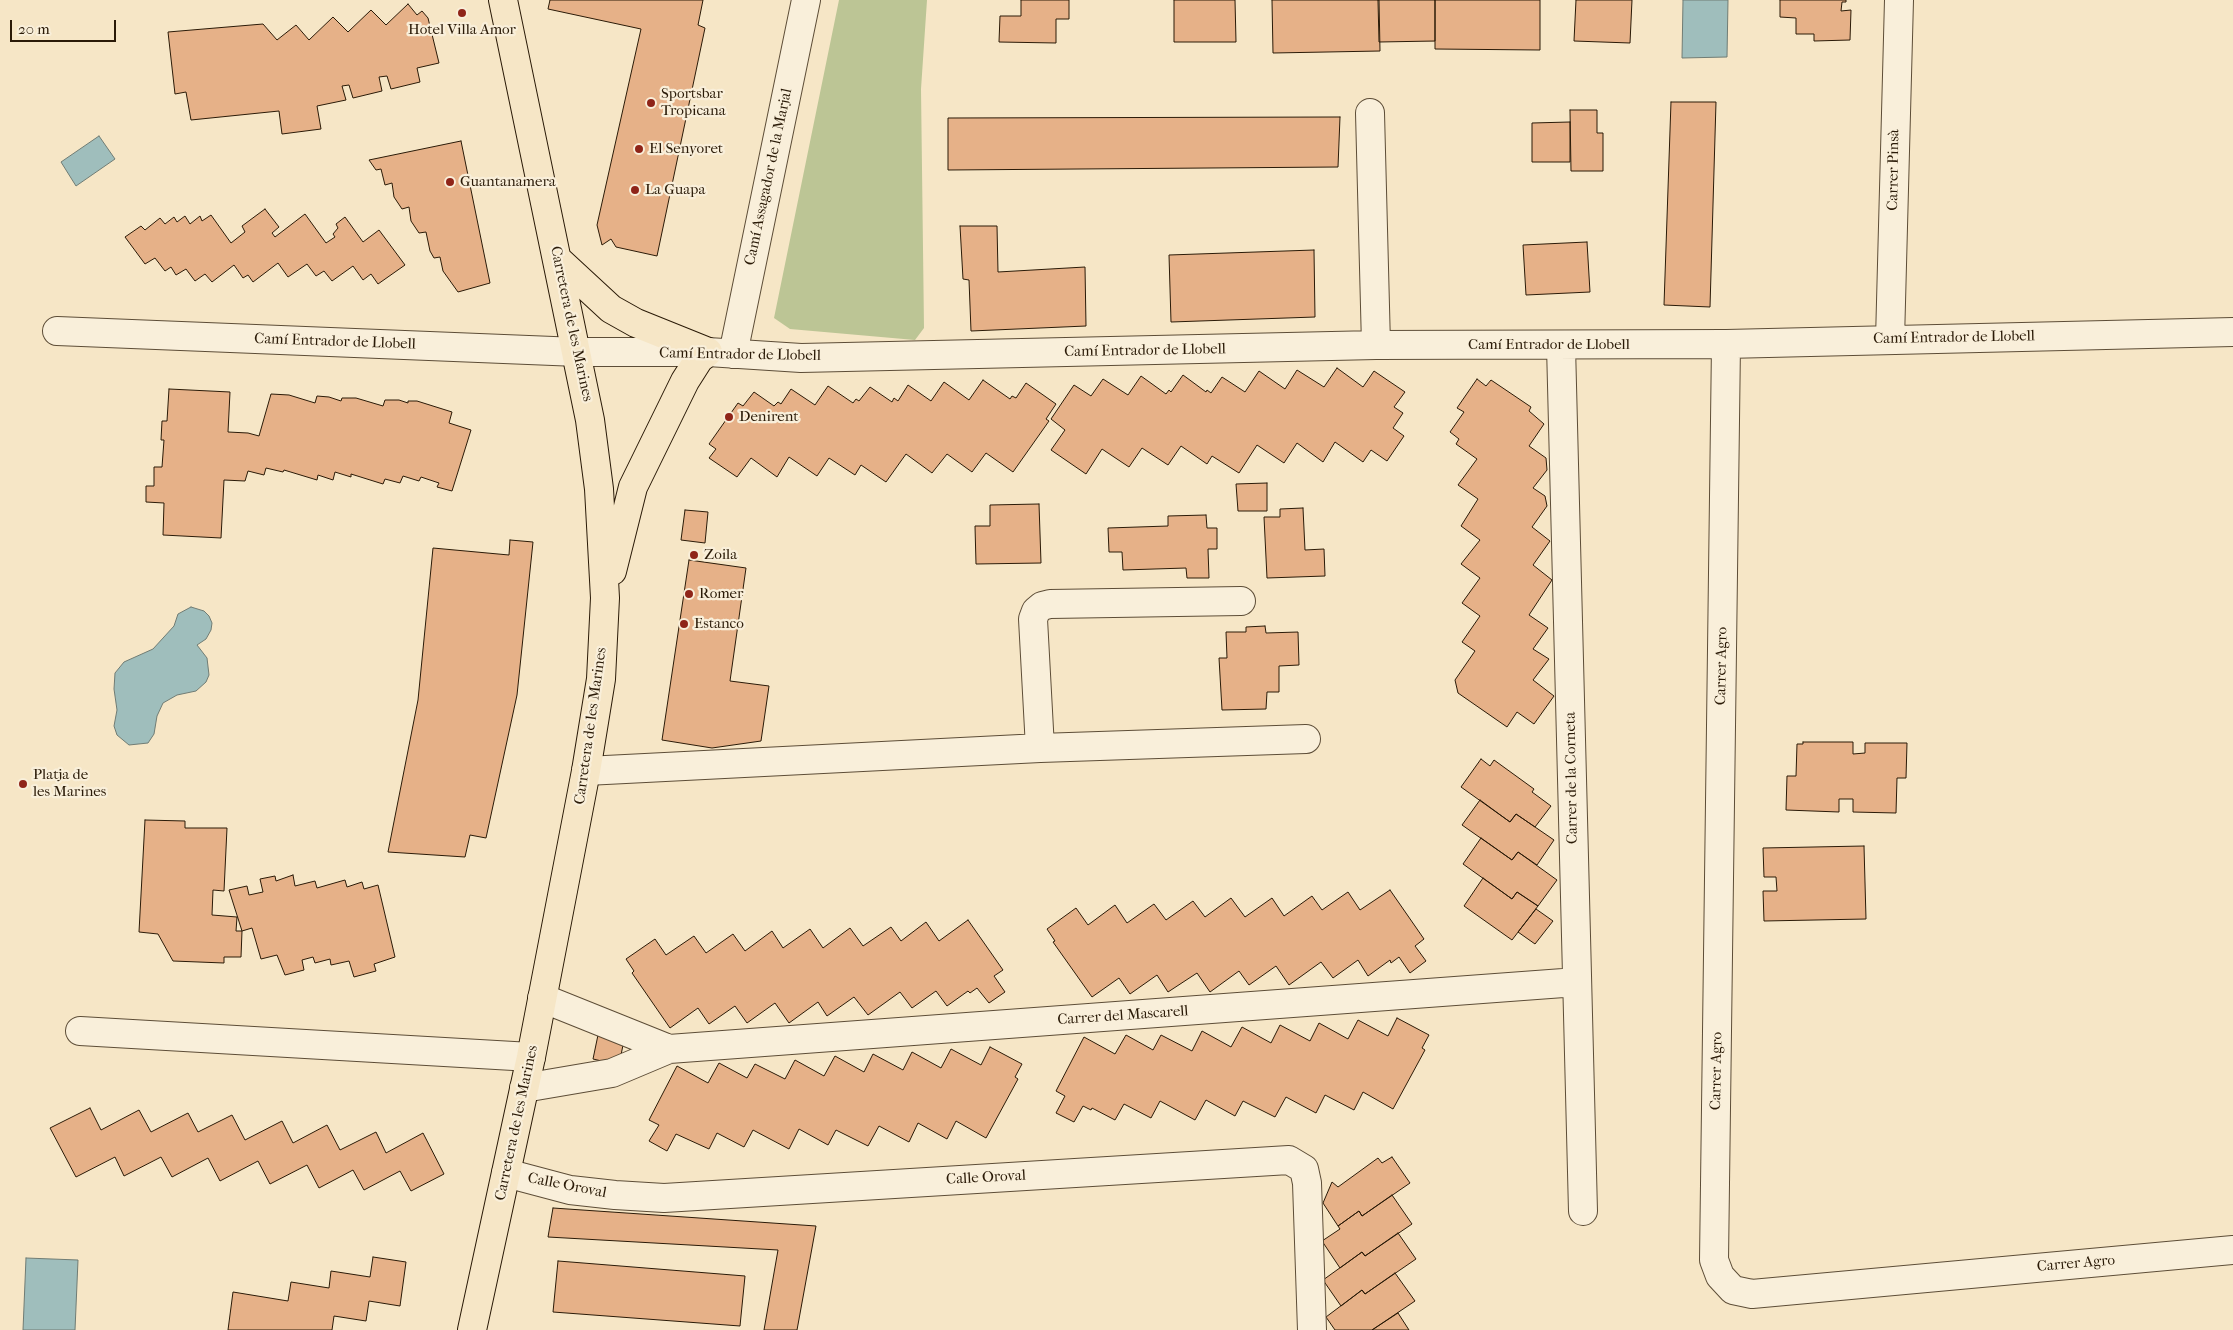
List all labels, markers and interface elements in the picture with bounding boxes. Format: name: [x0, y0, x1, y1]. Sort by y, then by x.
marker: Hotel Villa Amor: [456, 7, 468, 19]
scale bar: [12, 10, 119, 42]
text: 20 m: [18, 20, 50, 38]
place label: Hotel Villa Amor: [408, 21, 516, 39]
place label: Sportsbar Tropicana: [661, 85, 726, 120]
street label: Camí Assagador de la Marjal: [741, 87, 797, 267]
marker: Sportsbar Tropicana: [645, 97, 657, 109]
street label: Carrer Pinsà: [1884, 129, 1904, 211]
place label: El Senyoret: [649, 140, 723, 158]
marker: El Senyoret: [633, 143, 645, 155]
place label: Guantanamera: [460, 173, 556, 191]
marker: Guantanamera: [444, 176, 456, 188]
place label: La Guapa: [645, 181, 705, 199]
marker: La Guapa: [629, 184, 641, 196]
street label: Carretera de les Marines: [546, 245, 596, 403]
street label: Camí Entrador de Llobell: [1873, 328, 2035, 348]
street label: Camí Entrador de Llobell: [254, 330, 416, 354]
street label: Camí Entrador de Llobell: [1468, 336, 1630, 354]
street label: Camí Entrador de Llobell: [1064, 341, 1226, 361]
street label: Camí Entrador de Llobell: [659, 345, 821, 365]
place label: Denirent: [739, 408, 799, 426]
marker: Denirent: [723, 411, 735, 423]
place label: Zoila: [704, 546, 737, 564]
marker: Zoila: [688, 549, 700, 561]
place label: Romer: [699, 585, 743, 603]
marker: Romer: [683, 588, 695, 600]
place label: Estanco: [694, 615, 744, 633]
marker: Estanco: [678, 618, 690, 630]
street label: Carrer Agro: [1712, 627, 1732, 705]
street label: Carretera de les Marines: [571, 646, 611, 806]
street label: Carrer de la Corneta: [1562, 712, 1582, 844]
place label: Platja de les Marines: [33, 766, 106, 801]
marker: Platja de les Marines: [17, 778, 29, 790]
street label: Carrer del Mascarell: [1057, 1002, 1189, 1030]
street label: Carrer Agro: [1707, 1032, 1727, 1110]
street label: Carretera de les Marines: [492, 1044, 542, 1202]
street label: Calle Oroval: [946, 1167, 1026, 1189]
street label: Calle Oroval: [526, 1170, 608, 1202]
street label: Carrer Agro: [2036, 1252, 2116, 1276]

